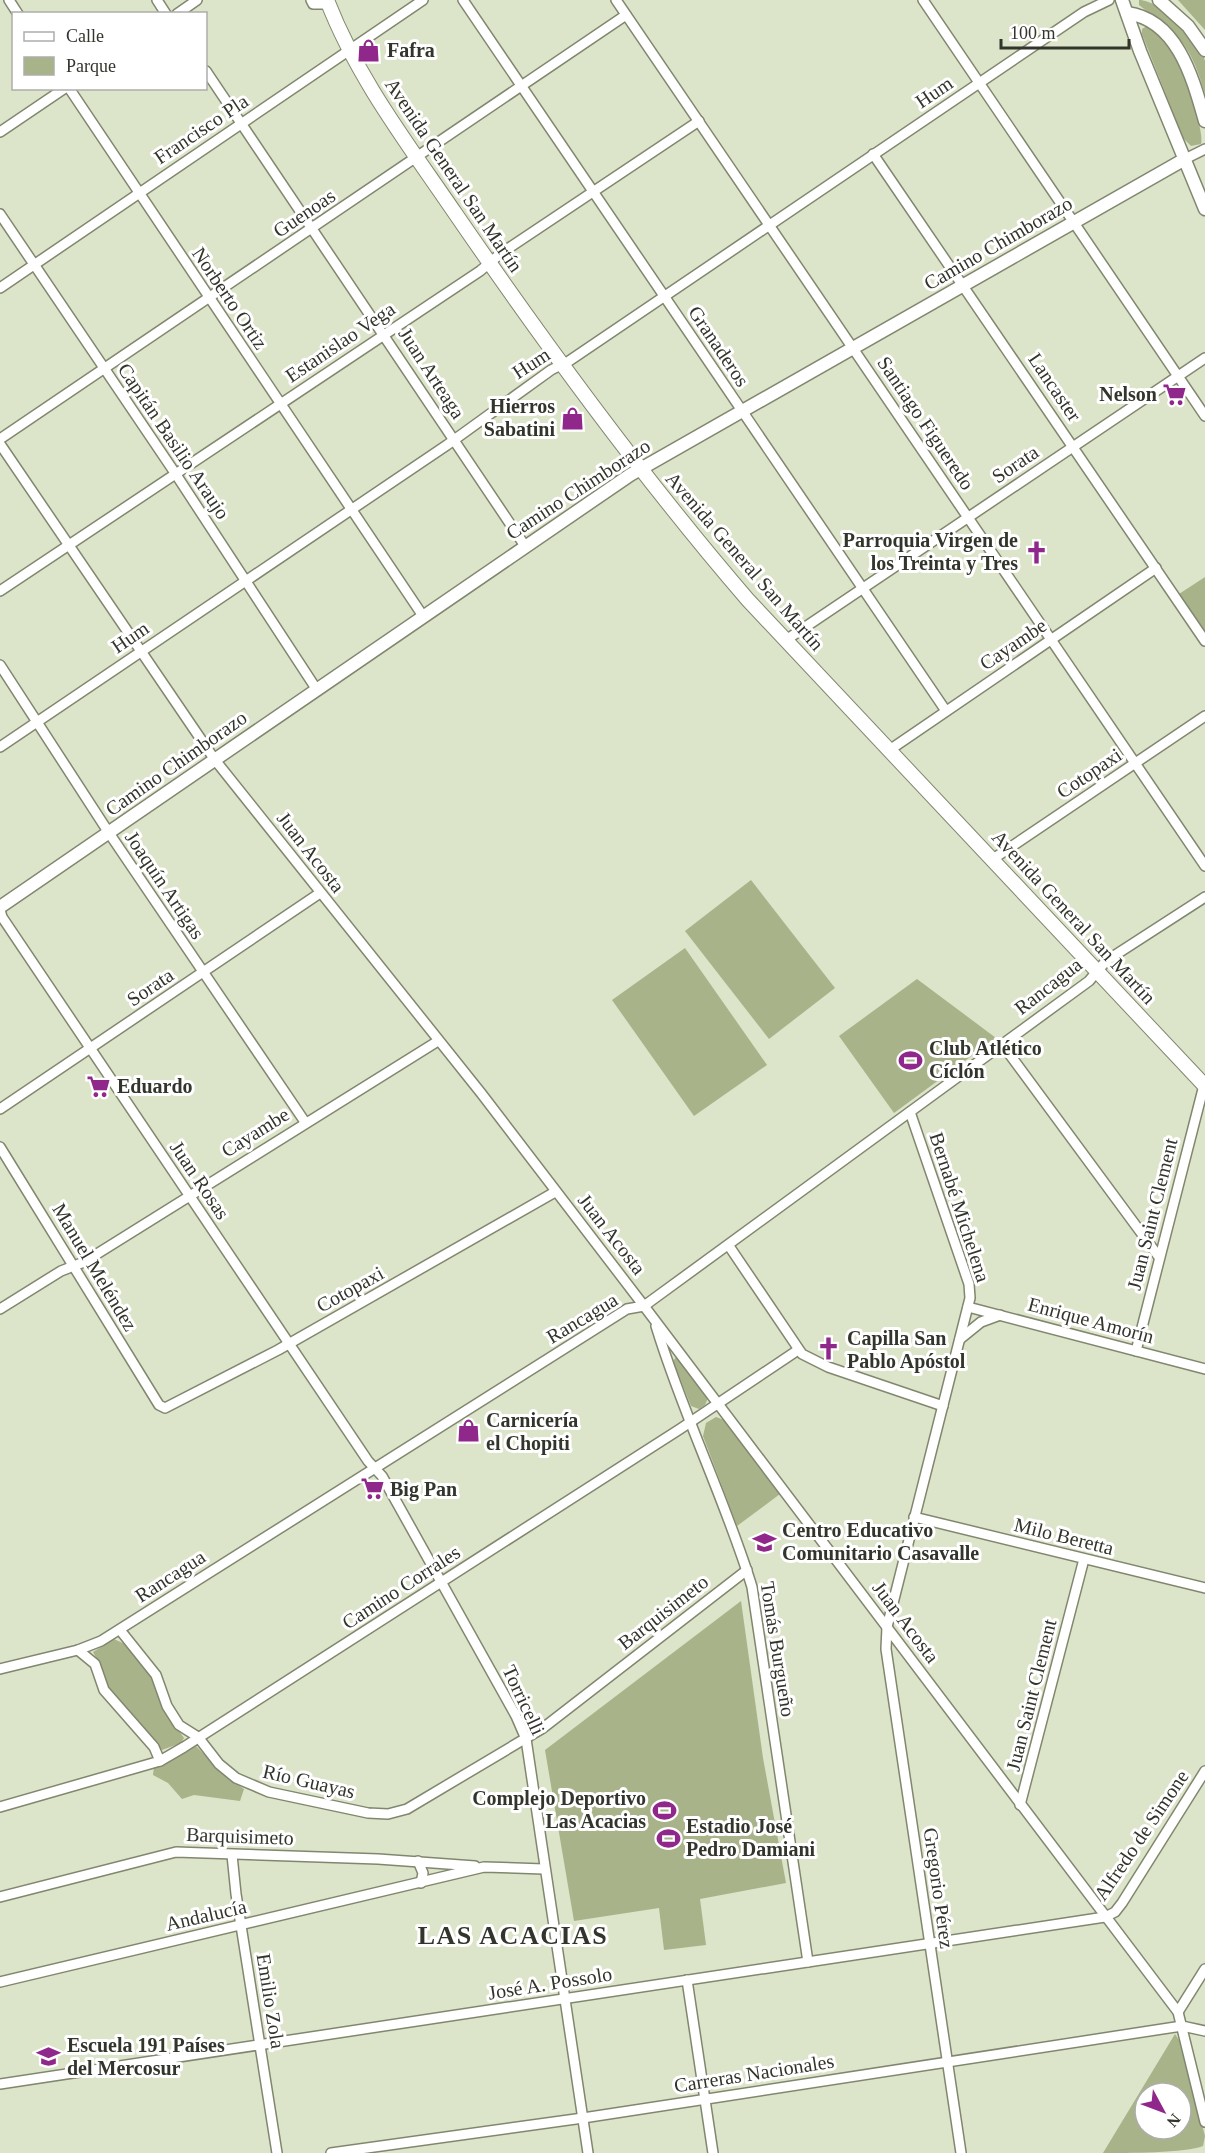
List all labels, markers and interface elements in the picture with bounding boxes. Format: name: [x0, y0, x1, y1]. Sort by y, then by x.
legend: [12, 12, 207, 90]
scale bar: [1001, 12, 1128, 50]
text: 100 m: [1010, 23, 1056, 43]
text: Calle: [66, 26, 104, 46]
shop icon: Fafra: [356, 37, 382, 63]
place label: Fafra: [387, 39, 435, 61]
text: Parque: [66, 56, 116, 76]
street label: Hum: [911, 71, 957, 112]
street label: Avenida General San Martín: [381, 74, 527, 276]
street label: Francisco Pla: [150, 90, 252, 168]
street label: Guenoas: [269, 184, 339, 242]
street label: Camino Chimborazo: [920, 192, 1076, 294]
street label: Norberto Ortiz: [188, 243, 272, 353]
street label: Estanislao Vega: [281, 297, 399, 387]
street label: Granaderos: [684, 302, 754, 391]
street label: Juan Arteaga: [394, 323, 470, 423]
street label: Hum: [508, 343, 554, 383]
street label: Lancaster: [1024, 349, 1086, 426]
street label: Santiago Figueredo: [872, 352, 979, 494]
street label: Capitán Basilio Araujo: [113, 359, 234, 524]
supermarket icon: Nelson: [1162, 381, 1188, 407]
place label: Nelson: [1099, 383, 1157, 405]
place label: Hierros Sabatini: [484, 395, 555, 440]
shop icon: Hierros Sabatini: [560, 405, 586, 431]
street label: Camino Chimborazo: [502, 434, 654, 544]
street label: Sorata: [988, 441, 1042, 487]
street label: Avenida General San Martín: [662, 467, 828, 655]
place label: Parroquia Virgen de los Treinta y Tres: [843, 529, 1018, 575]
church icon: Parroquia Virgen de los Treinta y Tres: [1023, 539, 1049, 565]
street label: Cayambe: [976, 614, 1051, 675]
street label: Hum: [107, 616, 153, 657]
street label: Camino Chimborazo: [101, 706, 251, 820]
street label: Cotopaxi: [1052, 743, 1126, 803]
street label: Juan Acosta: [273, 807, 349, 897]
street label: Avenida General San Martín: [988, 826, 1160, 1008]
street label: Joaquín Artigas: [120, 827, 209, 944]
street label: Rancagua: [1010, 953, 1087, 1020]
street label: Sorata: [123, 964, 177, 1010]
place label: Club Atlético Cíclón: [929, 1037, 1042, 1082]
sports icon: Club Atlético Cíclón: [898, 1047, 924, 1073]
supermarket icon: Eduardo: [86, 1073, 112, 1099]
place label: Eduardo: [117, 1075, 193, 1097]
street label: Cayambe: [217, 1103, 293, 1162]
street label: Bernabé Michelena: [925, 1129, 995, 1285]
street label: Juan Saint Clement: [1123, 1135, 1182, 1292]
street label: Juan Rosas: [166, 1137, 234, 1223]
street label: Juan Acosta: [574, 1189, 650, 1279]
street label: Manuel Meléndez: [48, 1199, 142, 1335]
street label: Cotopaxi: [313, 1261, 388, 1317]
street label: Rancagua: [543, 1288, 622, 1349]
street label: Enrique Amorín: [1025, 1293, 1156, 1348]
place label: Capilla San Pablo Apóstol: [847, 1327, 966, 1373]
church icon: Capilla San Pablo Apóstol: [816, 1336, 842, 1362]
place label: Carnicería el Chopiti: [486, 1409, 578, 1455]
shop icon: Carnicería el Chopiti: [455, 1418, 481, 1444]
supermarket icon: Big Pan: [359, 1476, 385, 1502]
place label: Big Pan: [390, 1478, 457, 1501]
street label: Milo Beretta: [1012, 1513, 1116, 1559]
place label: Centro Educativo Comunitario Casavalle: [782, 1519, 979, 1564]
school or university icon: Centro Educativo Comunitario Casavalle: [751, 1529, 777, 1555]
street label: Camino Corrales: [338, 1541, 464, 1633]
street label: Rancagua: [131, 1545, 210, 1608]
street label: Barquisimeto: [614, 1570, 713, 1655]
street label: Juan Acosta: [868, 1577, 944, 1667]
street label: Tomás Burgueño: [755, 1580, 800, 1718]
street label: Juan Saint Clement: [1002, 1616, 1061, 1773]
street label: Torricelli: [498, 1662, 550, 1739]
street label: Río Guayas: [261, 1760, 357, 1803]
street label: Alfredo de Simone: [1089, 1766, 1193, 1904]
place label: Complejo Deportivo Las Acacias: [472, 1787, 646, 1832]
sports icon: Complejo Deportivo Las Acacias: [651, 1797, 677, 1823]
place label: Estadio José Pedro Damiani: [686, 1815, 816, 1860]
street label: Barquisimeto: [186, 1823, 294, 1850]
sports icon: Estadio José Pedro Damiani: [655, 1825, 681, 1851]
street label: Gregorio Pérez: [919, 1826, 958, 1950]
street label: Andalucía: [163, 1895, 249, 1935]
district label: LAS ACACIAS: [418, 1921, 608, 1950]
street label: Emilio Zola: [253, 1952, 289, 2050]
street label: José A. Possolo: [487, 1962, 613, 2004]
place label: Escuela 191 Países del Mercosur: [67, 2034, 225, 2079]
school or university icon: Escuela 191 Países del Mercosur: [36, 2044, 62, 2070]
street label: Carreras Nacionales: [672, 2049, 836, 2097]
north arrow: [1133, 2081, 1193, 2141]
text: N: [1163, 2111, 1184, 2131]

